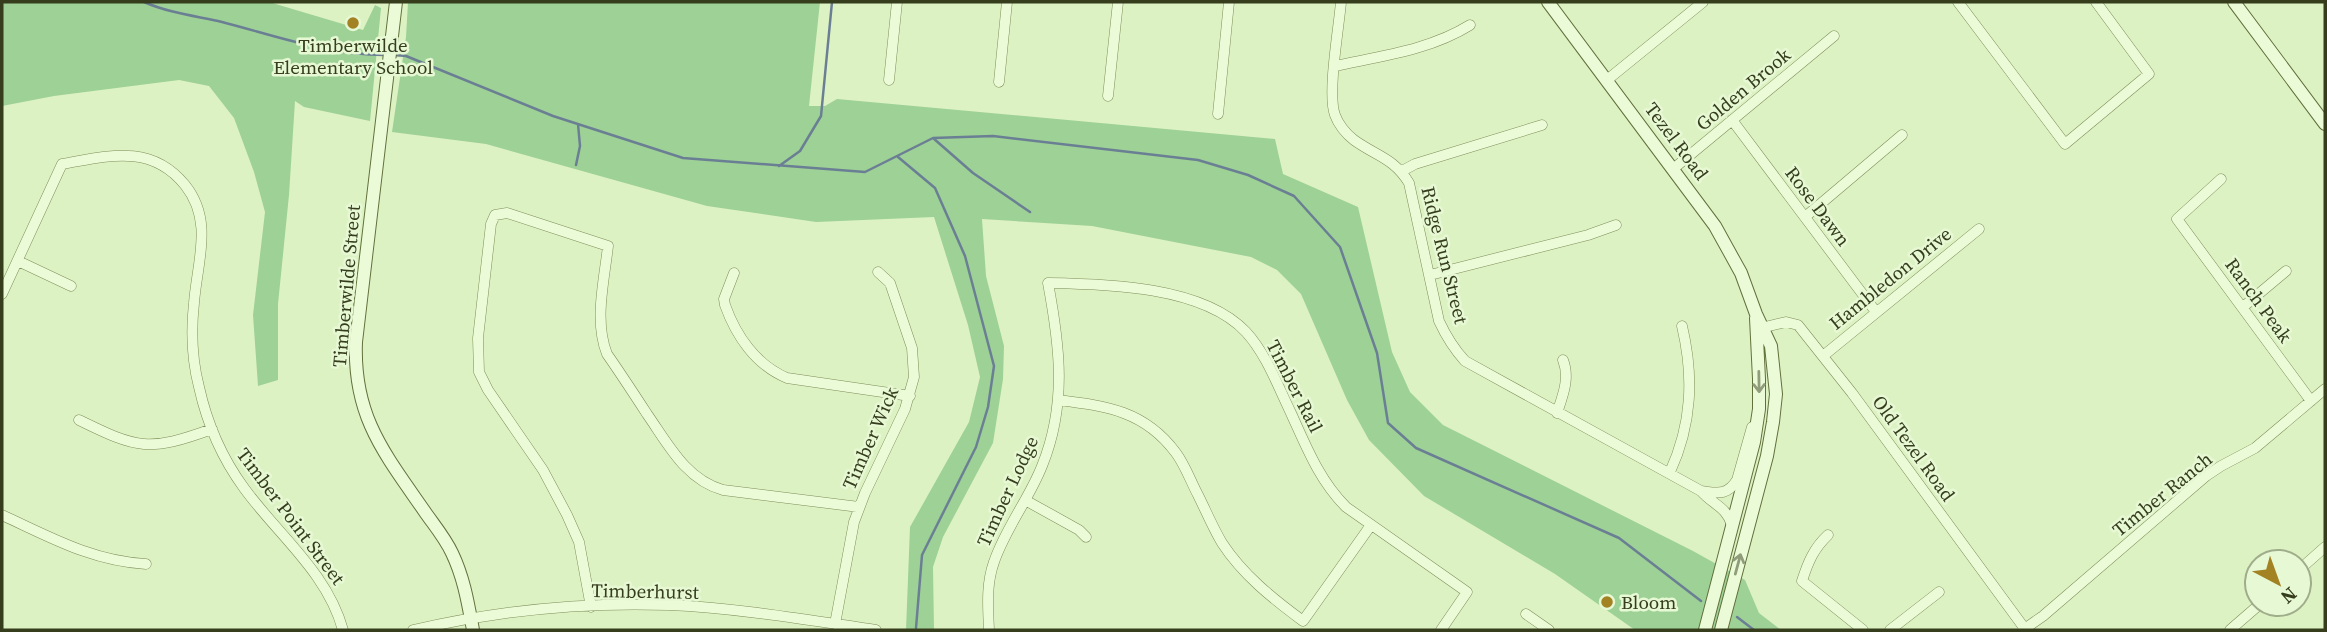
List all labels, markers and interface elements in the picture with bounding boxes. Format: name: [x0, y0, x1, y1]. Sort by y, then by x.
marker: Timberwilde Elementary School: [345, 15, 361, 31]
place label: Timberwilde Elementary School: [273, 32, 433, 80]
street label: Golden Brook: [1690, 41, 1796, 136]
street label: Tezel Road: [1639, 97, 1715, 185]
street label: Rose Dawn: [1779, 161, 1857, 251]
street label: Ridge Run Street: [1415, 184, 1475, 327]
street label: Timberwilde Street: [326, 203, 366, 368]
street label: Hambledon Drive: [1823, 221, 1957, 335]
street label: Ranch Peak: [2219, 252, 2299, 348]
street label: Timber Rail: [1261, 335, 1330, 437]
one-way arrow: [1752, 370, 1765, 393]
street label: Timber Wick: [836, 382, 904, 493]
street label: Old Tezel Road: [1867, 390, 1961, 506]
street label: Timber Lodge: [970, 432, 1044, 550]
street label: Timber Point Street: [231, 442, 352, 591]
street label: Timber Ranch: [2107, 446, 2217, 542]
north arrow: [2243, 548, 2313, 618]
one-way arrow: [1732, 553, 1745, 576]
street label: Timberhurst: [591, 577, 700, 605]
text: N: [2275, 581, 2303, 610]
place label: Bloom: [1621, 589, 1676, 615]
marker: Bloom: [1599, 594, 1615, 610]

